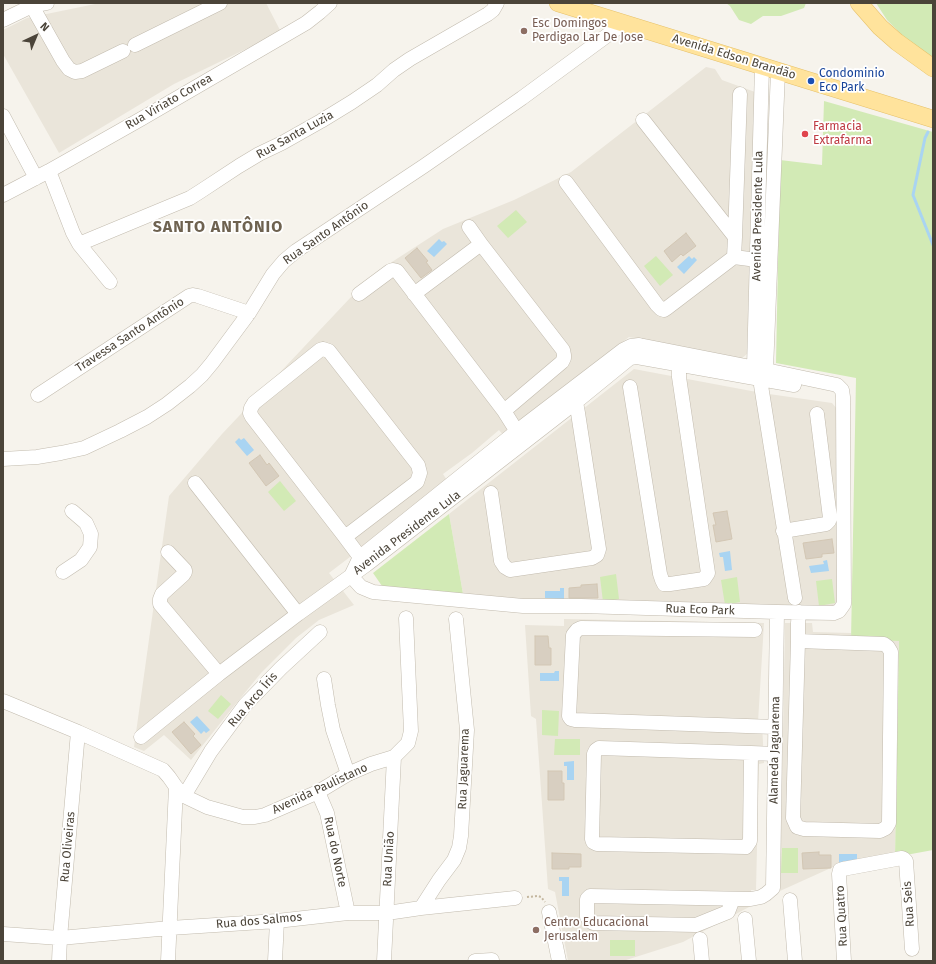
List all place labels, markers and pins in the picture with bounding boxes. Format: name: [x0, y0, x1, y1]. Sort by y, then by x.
place label: Esc Domingos Perdigao Lar De Jose: [532, 17, 643, 45]
marker: Esc Domingos Perdigao Lar De Jose: [519, 26, 529, 36]
place label: Condominio Eco Park: [819, 67, 885, 95]
marker: Condominio Eco Park: [806, 76, 816, 86]
place label: Farmacia Extrafarma: [813, 120, 872, 148]
marker: Farmacia Extrafarma: [800, 129, 810, 139]
place label: Centro Educacional Jerusalem: [544, 916, 648, 944]
marker: Centro Educacional Jerusalem: [531, 925, 541, 935]

